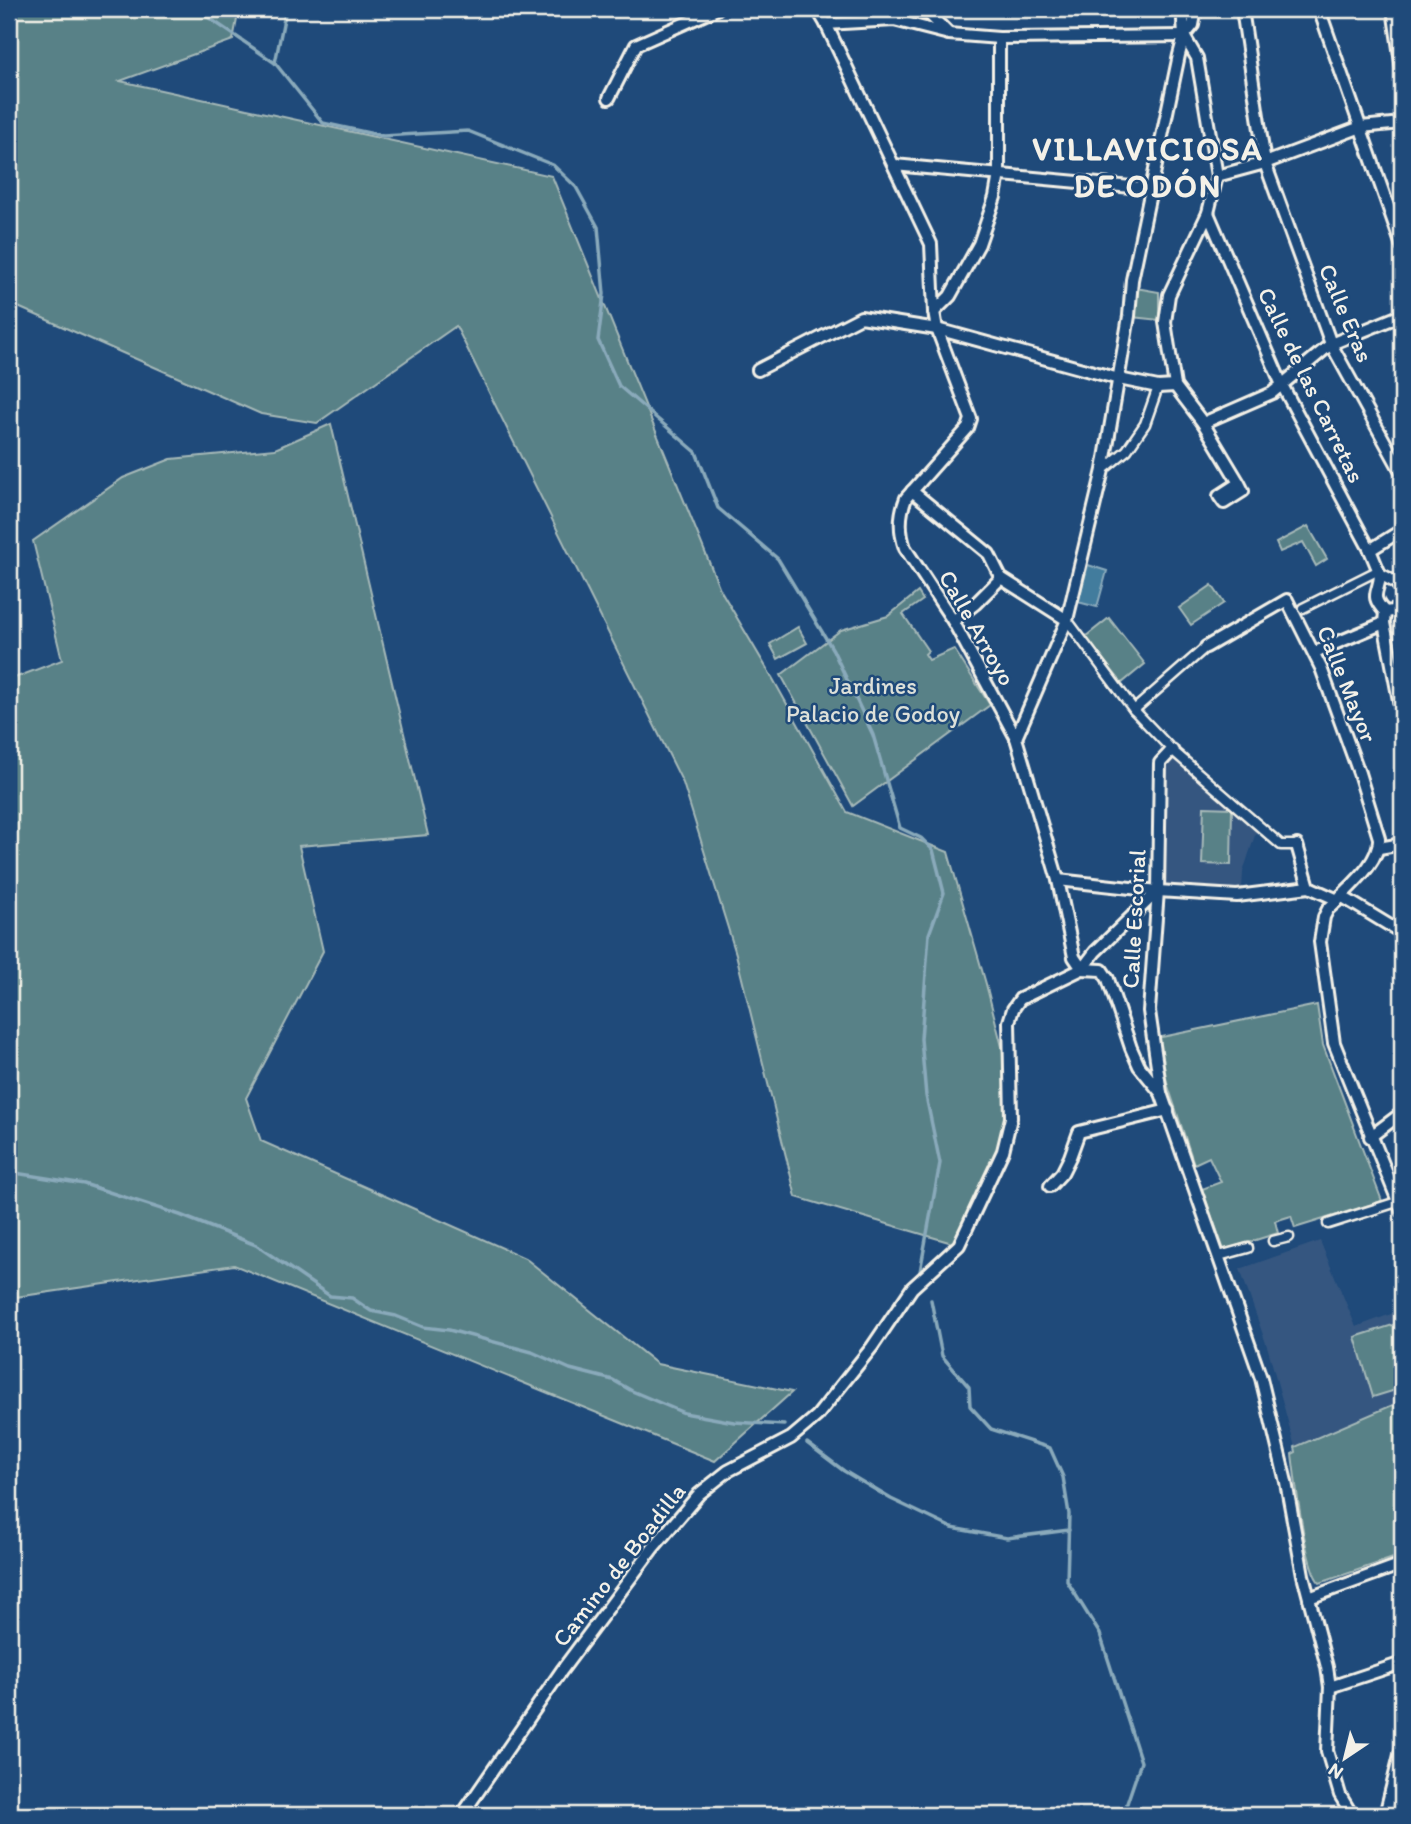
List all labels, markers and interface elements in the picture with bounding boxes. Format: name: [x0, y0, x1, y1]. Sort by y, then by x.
district label: VILLAVICIOSA DE ODÓN: [1032, 130, 1264, 205]
street label: Calle Eras: [1313, 259, 1380, 366]
street label: Calle de las Carretas: [1252, 282, 1371, 487]
street label: Calle Arroyo: [933, 565, 1022, 691]
street label: Calle Mayor: [1311, 621, 1384, 747]
park label: Jardines Palacio de Godoy: [786, 671, 960, 728]
street label: Calle Escorial: [1115, 848, 1152, 989]
street label: Camino de Boadilla: [546, 1477, 692, 1652]
north arrow: [1310, 1722, 1380, 1792]
text: N: [1324, 1758, 1347, 1785]

